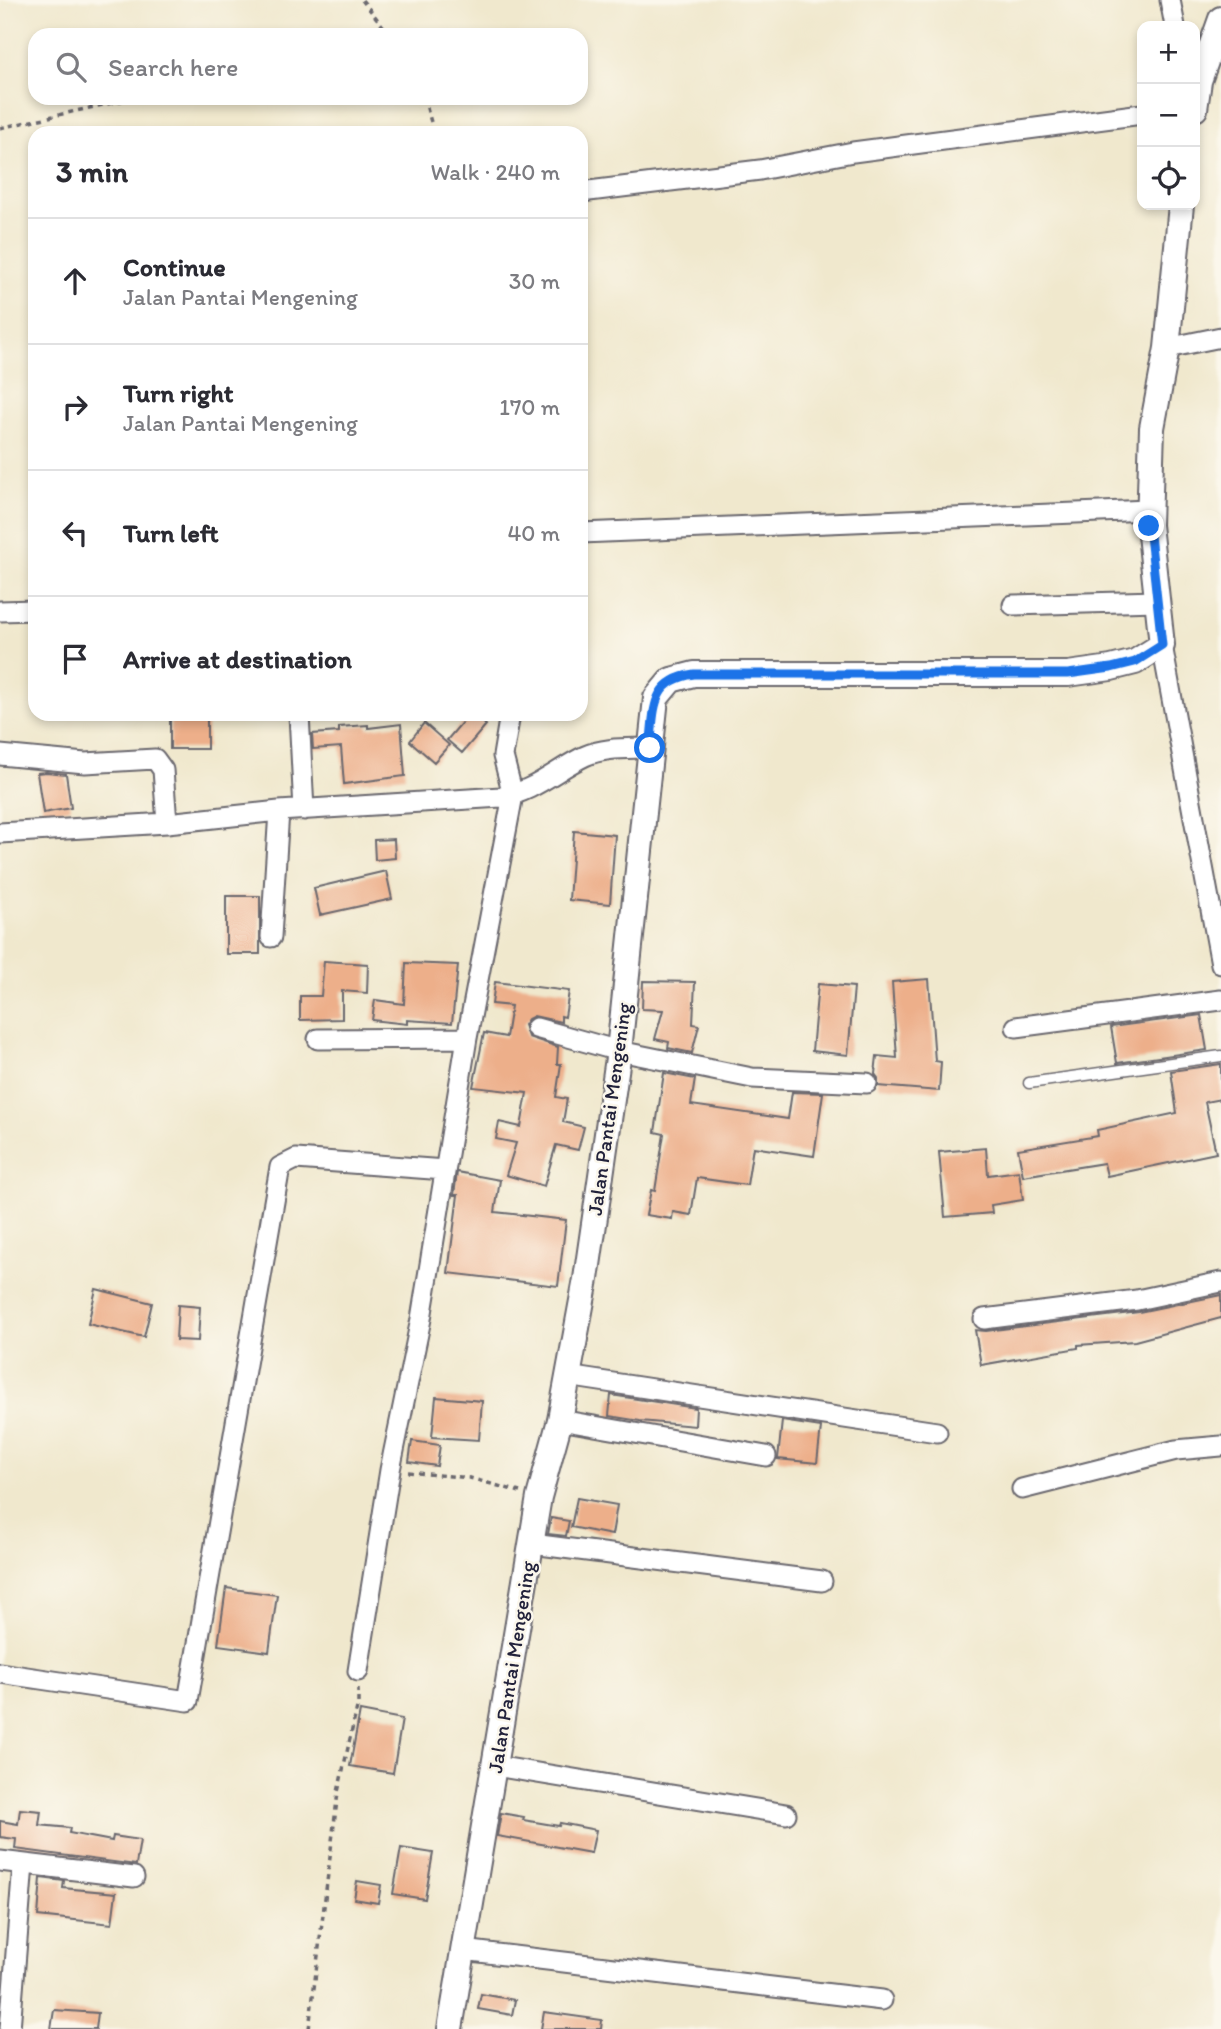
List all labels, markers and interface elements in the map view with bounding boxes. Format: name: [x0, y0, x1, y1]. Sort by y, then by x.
map controls: [1137, 21, 1200, 210]
button: +: [1137, 21, 1200, 84]
search box: [28, 28, 588, 105]
icon: search: [52, 48, 90, 86]
text: Search here: [108, 51, 238, 83]
button: −: [1137, 84, 1200, 147]
button: locate: [1137, 147, 1200, 210]
text: 3 min: [56, 153, 128, 190]
text: Walk · 240 m: [430, 158, 560, 186]
text: Continue: [123, 251, 226, 283]
icon: ahead: [56, 262, 94, 300]
text: 30 m: [509, 267, 560, 295]
text: Jalan Pantai Mengening: [123, 283, 358, 311]
text: Turn right: [123, 377, 234, 409]
icon: right: [56, 388, 94, 426]
text: 170 m: [499, 393, 560, 421]
text: Jalan Pantai Mengening: [123, 409, 358, 437]
route end: [1133, 510, 1164, 541]
icon: left: [56, 514, 94, 552]
text: Turn left: [123, 517, 219, 549]
text: 40 m: [507, 519, 560, 547]
icon: arrive: [56, 640, 94, 678]
text: Arrive at destination: [123, 643, 352, 675]
route start: [634, 732, 665, 763]
street label: Jalan Pantai Mengening: [582, 1001, 636, 1217]
street label: Jalan Pantai Mengening: [482, 1559, 540, 1775]

